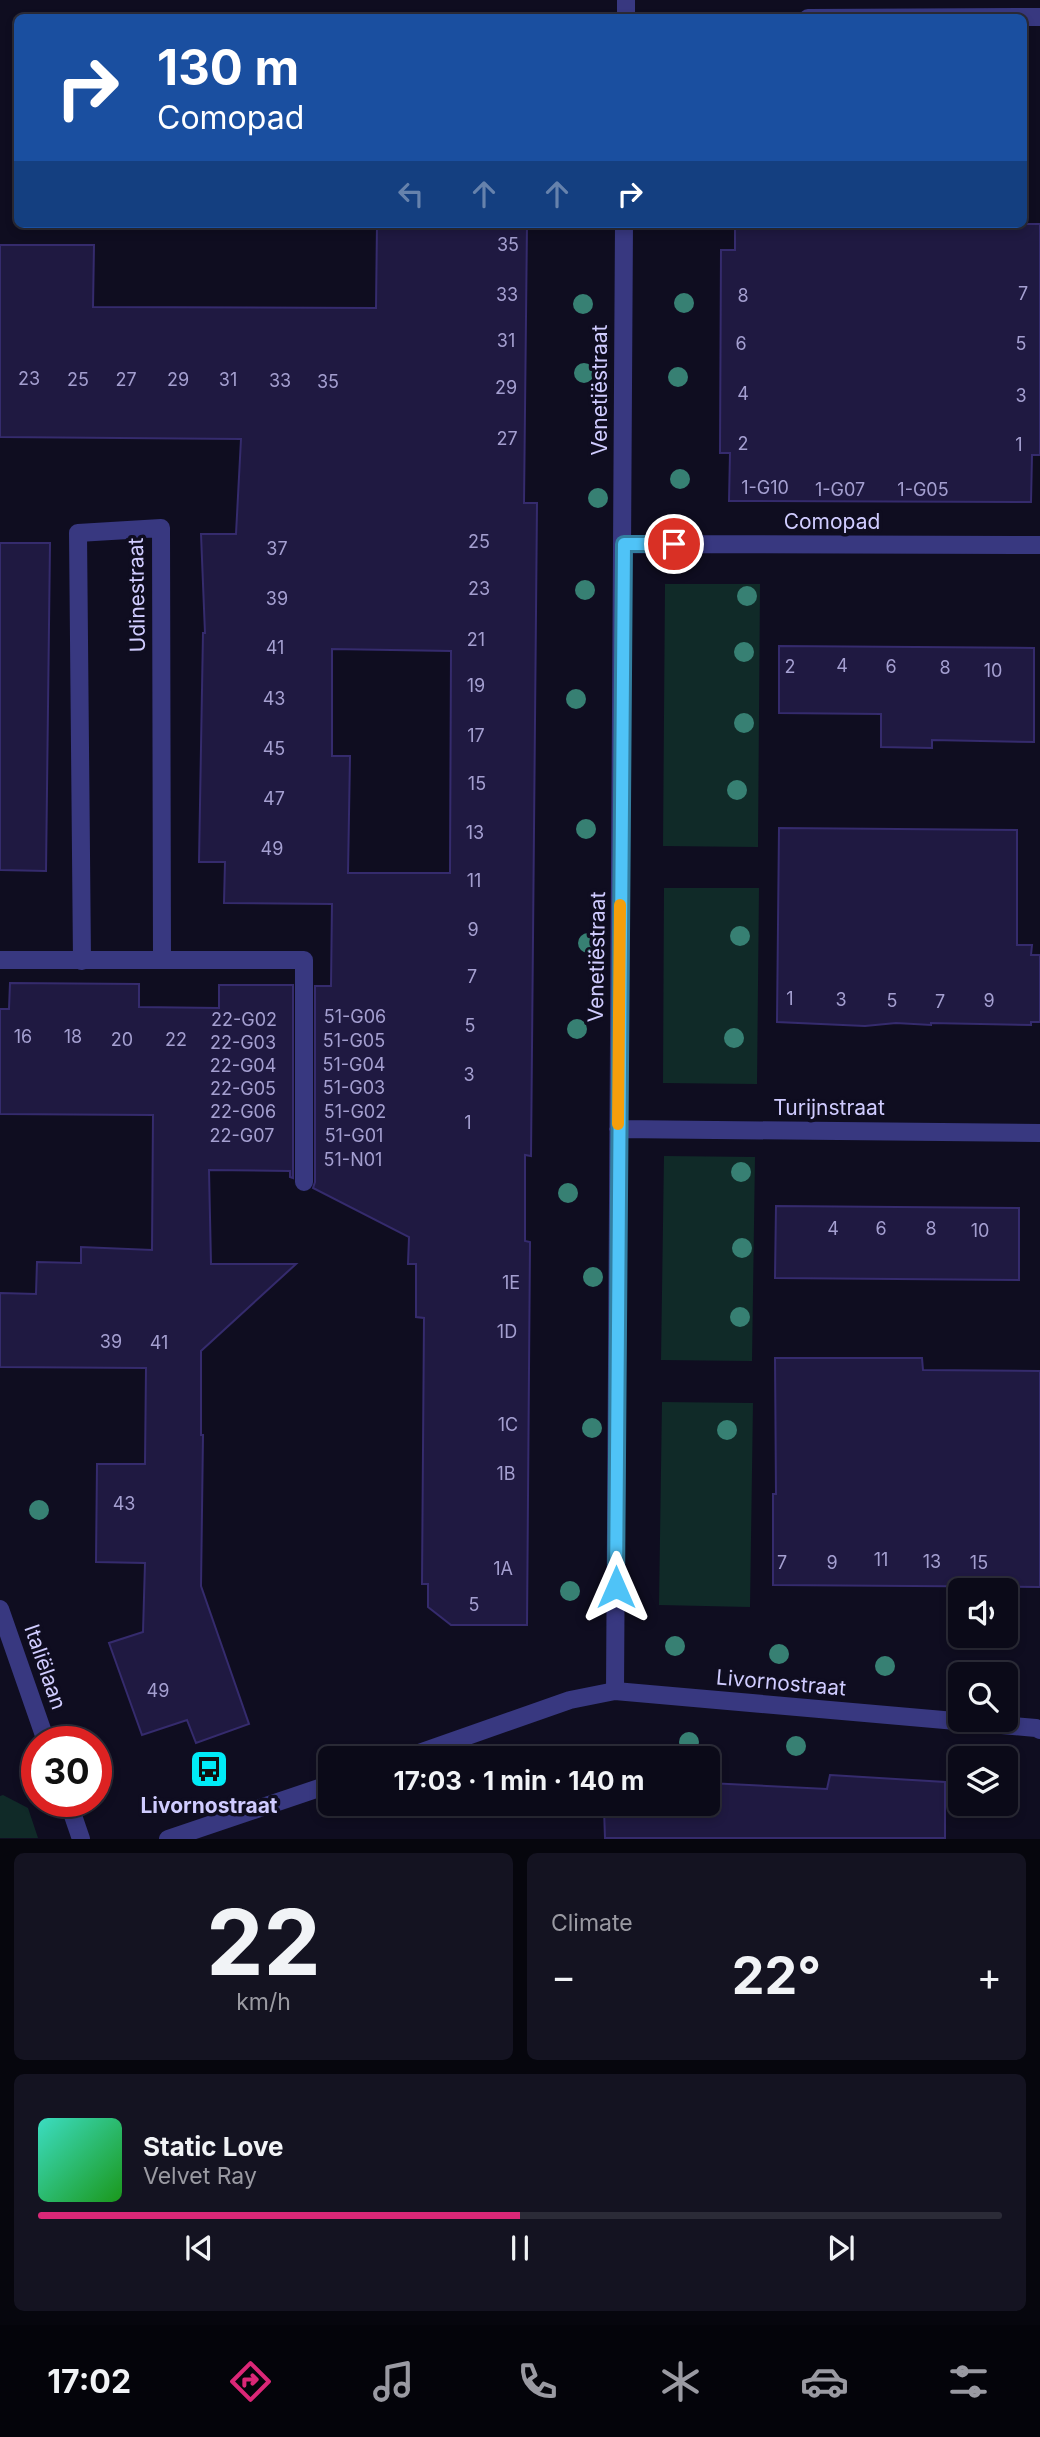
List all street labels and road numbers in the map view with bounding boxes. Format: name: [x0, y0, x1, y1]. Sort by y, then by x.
street label: Venetiëstraat: [587, 324, 612, 455]
street label: Comopad: [784, 509, 880, 534]
street label: Udinestraat: [123, 537, 150, 652]
street label: Venetiëstraat: [583, 891, 610, 1023]
street label: Turijnstraat: [773, 1095, 885, 1120]
street label: Italiëlaan: [19, 1621, 72, 1713]
street label: Livornostraat: [715, 1664, 847, 1701]

